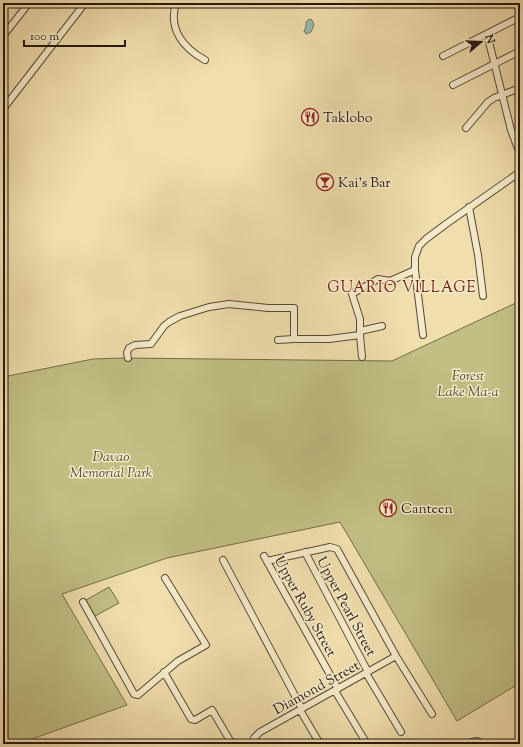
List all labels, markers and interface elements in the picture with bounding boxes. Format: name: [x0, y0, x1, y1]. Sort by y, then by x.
scale bar: [24, 22, 125, 48]
north arrow: [461, 22, 501, 62]
text: 100 m: [30, 28, 59, 46]
text: N: [480, 31, 499, 46]
restaurant icon: Taklobo: [300, 107, 320, 127]
place label: Taklobo: [323, 109, 373, 129]
bar icon: Kai's Bar: [315, 172, 335, 192]
place label: Kai's Bar: [338, 174, 391, 194]
district label: GUARIO VILLAGE: [327, 278, 477, 299]
park label: Forest Lake Ma-a: [437, 367, 499, 403]
park label: Davao Memorial Park: [70, 448, 153, 484]
restaurant icon: Canteen: [378, 498, 398, 518]
place label: Canteen: [401, 500, 453, 520]
street label: Upper Ruby Street: [268, 553, 340, 661]
street label: Upper Pearl Street: [311, 554, 380, 660]
street label: Diamond Street: [270, 657, 364, 721]

